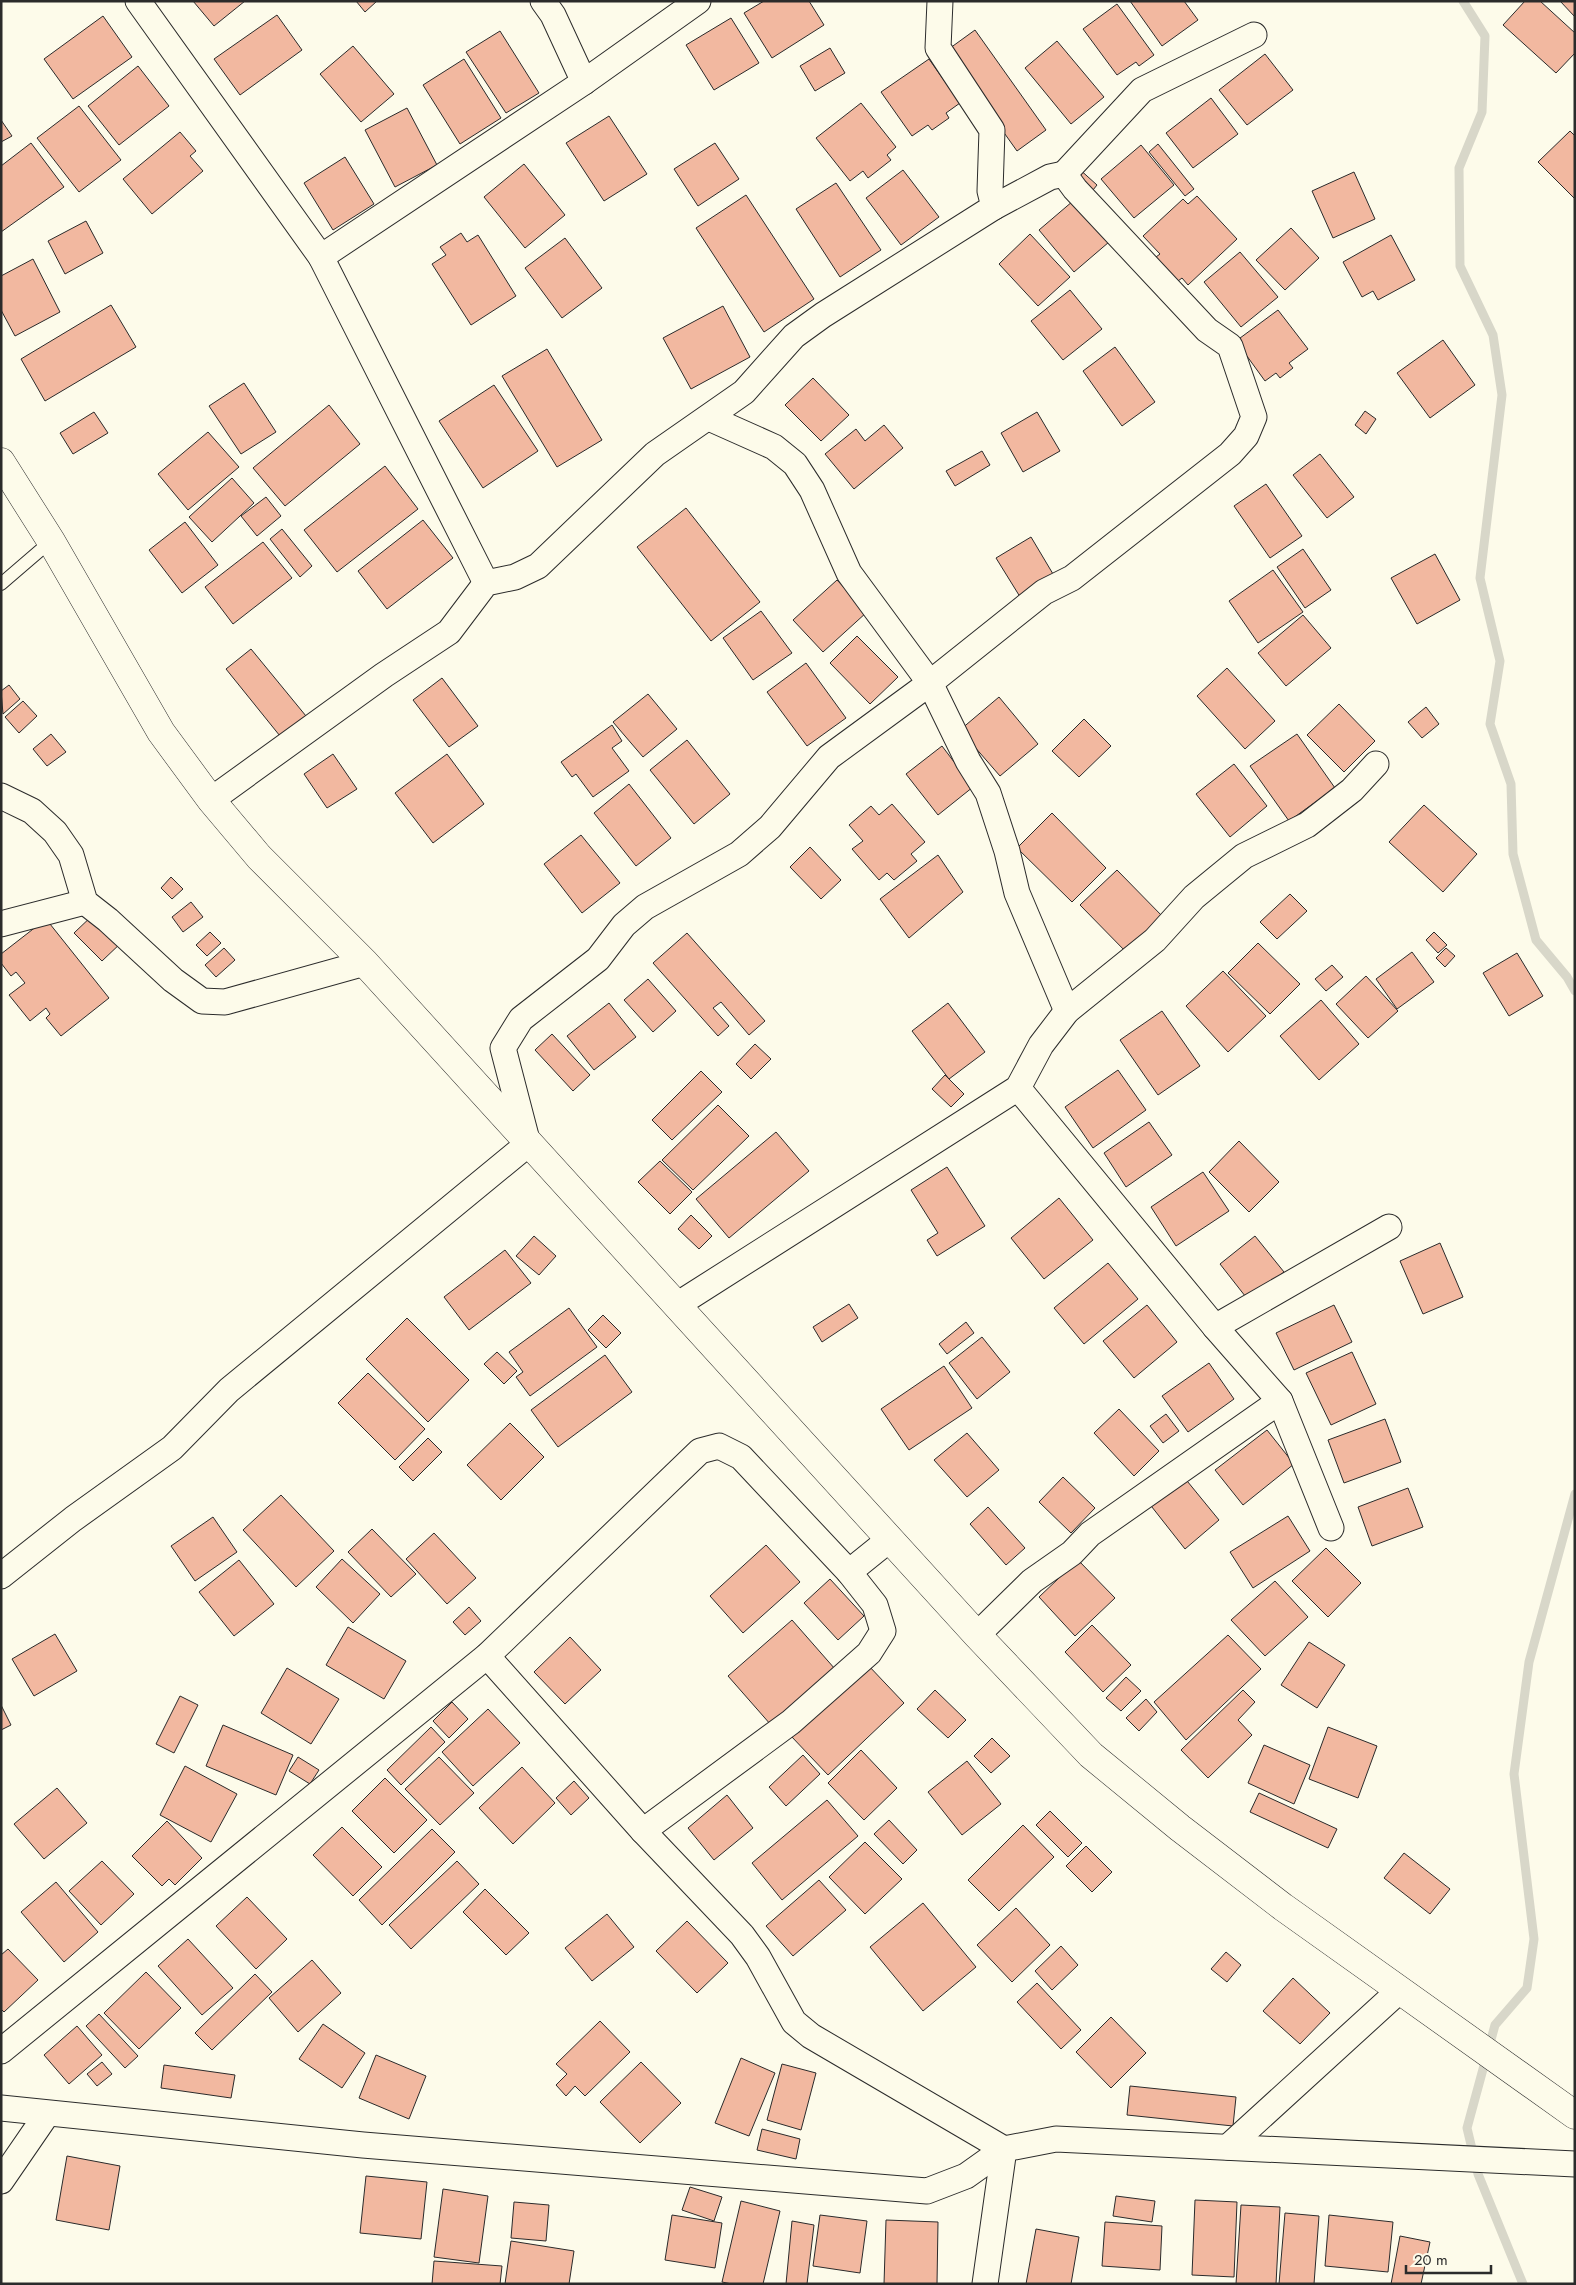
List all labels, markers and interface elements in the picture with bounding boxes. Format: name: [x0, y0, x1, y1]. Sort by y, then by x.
scale bar: [1406, 2242, 1491, 2274]
text: 20 m: [1414, 2249, 1448, 2271]

